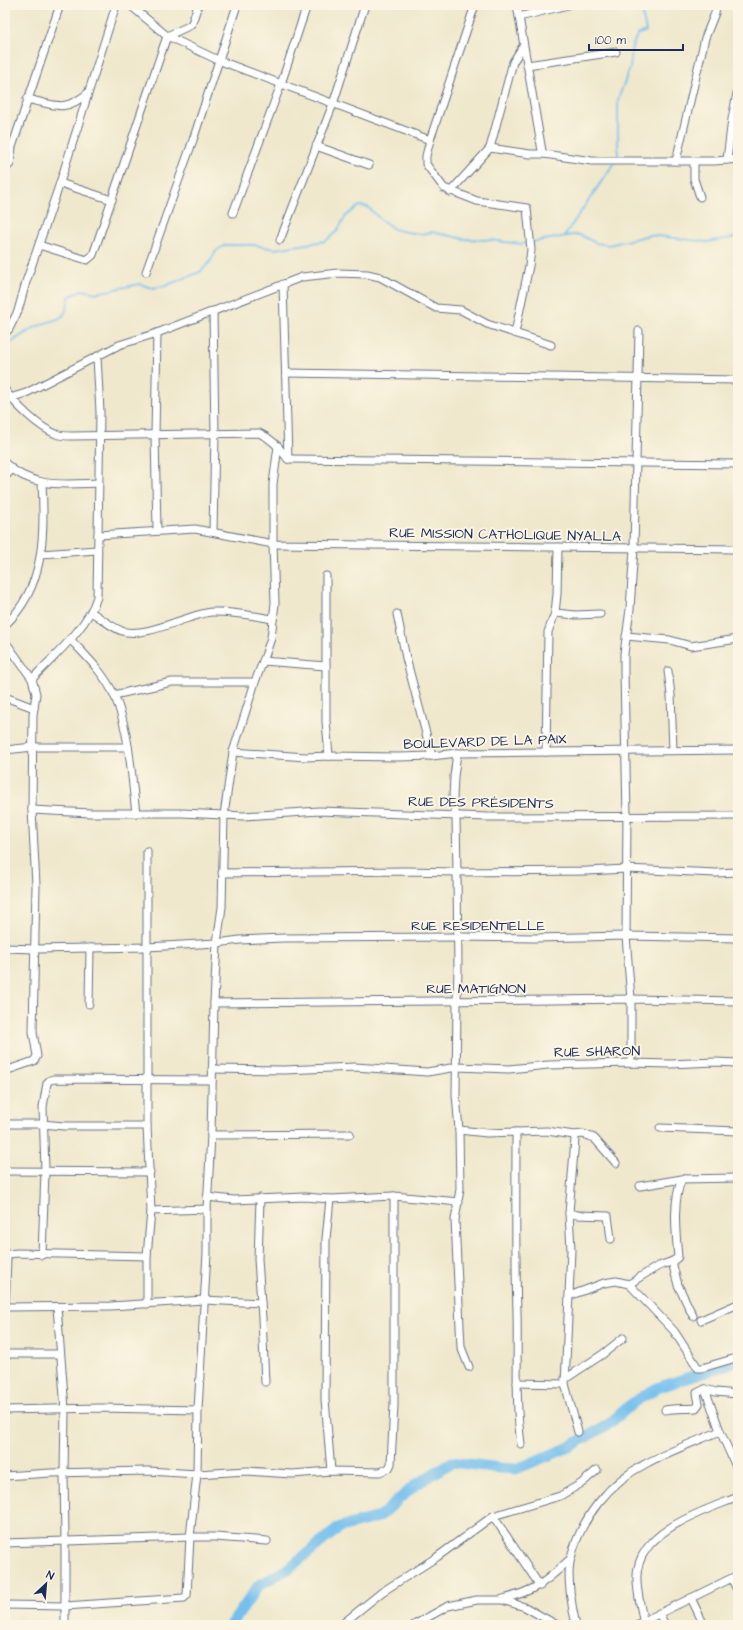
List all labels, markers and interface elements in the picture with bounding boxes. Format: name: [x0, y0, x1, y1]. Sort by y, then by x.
scale bar: [589, 26, 683, 52]
text: 100 m: [595, 32, 626, 49]
street label: RUE MISSION CATHOLIQUE NYALLA: [389, 523, 621, 547]
street label: BOULEVARD DE LA PAIX: [403, 729, 568, 755]
street label: RUE DES PRÉSIDENTS: [408, 792, 554, 814]
street label: RUE RESIDENTIELLE: [411, 916, 546, 936]
street label: RUE MATIGNON: [426, 979, 526, 999]
street label: RUE SHARON: [554, 1041, 641, 1063]
north arrow: [26, 1564, 66, 1604]
text: N: [44, 1567, 57, 1584]

